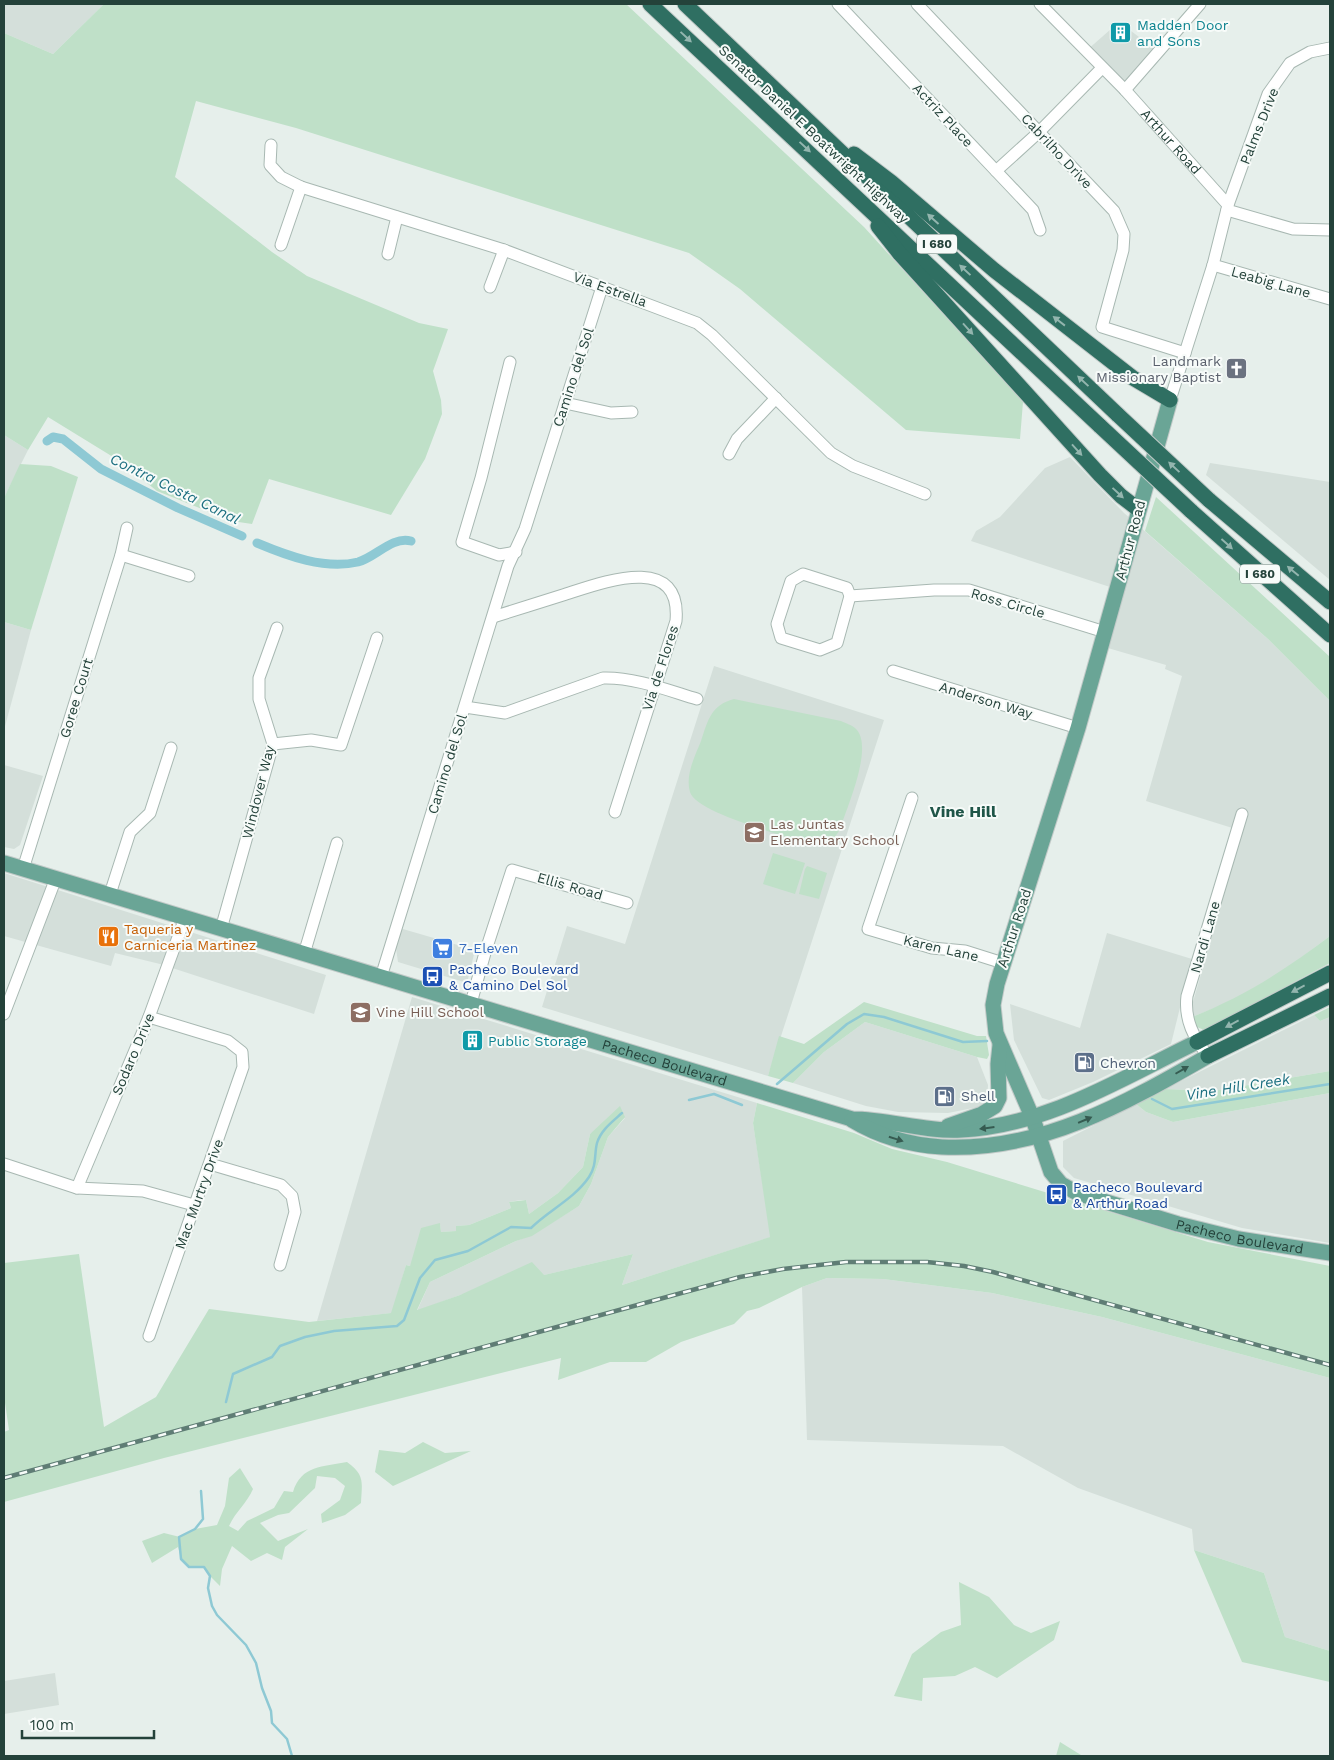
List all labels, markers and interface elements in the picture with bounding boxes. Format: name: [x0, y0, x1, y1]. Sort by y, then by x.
place label: Madden Door and Sons: [1137, 17, 1229, 49]
building icon: Madden Door and Sons: [1109, 21, 1133, 45]
one-way arrow: [679, 31, 691, 43]
street label: Senator Daniel E Boatwright Highway: [716, 42, 913, 227]
street label: Actriz Place: [909, 80, 977, 150]
street label: Palms Drive: [1236, 85, 1282, 167]
street label: Arthur Road: [1138, 106, 1204, 177]
street label: Cabrilho Drive: [1018, 110, 1096, 192]
one-way arrow: [798, 141, 810, 153]
one-way arrow: [927, 213, 939, 225]
road number: I 680: [917, 234, 957, 253]
street label: Leabig Lane: [1229, 263, 1313, 301]
one-way arrow: [959, 264, 971, 276]
street label: Via Estrella: [571, 268, 649, 310]
one-way arrow: [1053, 315, 1066, 326]
one-way arrow: [962, 323, 974, 335]
street label: Camino del Sol: [549, 325, 597, 429]
place label: Landmark Missionary Baptist: [1096, 353, 1221, 385]
church icon: Landmark Missionary Baptist: [1225, 357, 1249, 381]
one-way arrow: [1077, 376, 1089, 388]
one-way arrow: [1071, 444, 1083, 456]
water label: Contra Costa Canal: [107, 450, 243, 529]
one-way arrow: [1168, 461, 1180, 473]
one-way arrow: [1112, 487, 1124, 499]
street label: Arthur Road: [1112, 498, 1148, 582]
one-way arrow: [1220, 539, 1233, 550]
road number: I 680: [1240, 564, 1280, 584]
one-way arrow: [1287, 565, 1300, 576]
street label: Ross Circle: [969, 585, 1047, 621]
street label: Via de Flores: [639, 623, 681, 713]
street label: Goree Court: [56, 656, 96, 740]
street label: Anderson Way: [937, 678, 1035, 722]
street label: Camino del Sol: [424, 711, 470, 816]
street label: Windover Way: [239, 743, 278, 840]
district label: Vine Hill: [930, 802, 997, 821]
place label: Las Juntas Elementary School: [770, 816, 900, 848]
school or university icon: Las Juntas Elementary School: [742, 820, 766, 844]
street label: Ellis Road: [535, 869, 605, 903]
street label: Arthur Road: [994, 887, 1034, 969]
street label: Nardi Lane: [1187, 899, 1223, 975]
place label: Taqueria y Carniceria Martinez: [124, 921, 256, 953]
restaurant icon: Taqueria y Carniceria Martinez: [96, 925, 120, 949]
street label: Karen Lane: [902, 932, 980, 964]
supermarket icon: 7-Eleven: [431, 936, 455, 960]
place label: 7-Eleven: [459, 940, 518, 956]
place label: Pacheco Boulevard & Camino Del Sol: [449, 961, 579, 993]
bus stop icon: Pacheco Boulevard & Camino Del Sol: [421, 965, 445, 989]
one-way arrow: [1291, 985, 1305, 993]
school or university icon: Vine Hill School: [348, 1000, 372, 1024]
place label: Vine Hill School: [376, 1004, 484, 1020]
street label: Sodaro Drive: [109, 1011, 157, 1097]
one-way arrow: [1224, 1020, 1239, 1028]
building icon: Public Storage: [460, 1029, 484, 1053]
place label: Public Storage: [488, 1033, 587, 1049]
street label: Pacheco Boulevard: [600, 1036, 729, 1089]
fuel station icon: Chevron: [1072, 1051, 1096, 1075]
place label: Chevron: [1100, 1055, 1156, 1071]
one-way arrow: [1176, 1066, 1189, 1075]
water label: Vine Hill Creek: [1185, 1070, 1292, 1104]
fuel station icon: Shell: [933, 1084, 957, 1108]
place label: Shell: [961, 1088, 996, 1104]
one-way arrow: [1077, 1115, 1092, 1123]
one-way arrow: [979, 1124, 995, 1132]
one-way arrow: [889, 1136, 904, 1144]
street label: Mac Murtry Drive: [172, 1137, 226, 1251]
place label: Pacheco Boulevard & Arthur Road: [1073, 1179, 1203, 1211]
bus stop icon: Pacheco Boulevard & Arthur Road: [1045, 1183, 1069, 1207]
street label: Pacheco Boulevard: [1174, 1216, 1305, 1257]
scale bar: [22, 1708, 155, 1740]
text: 100 m: [30, 1716, 74, 1734]

